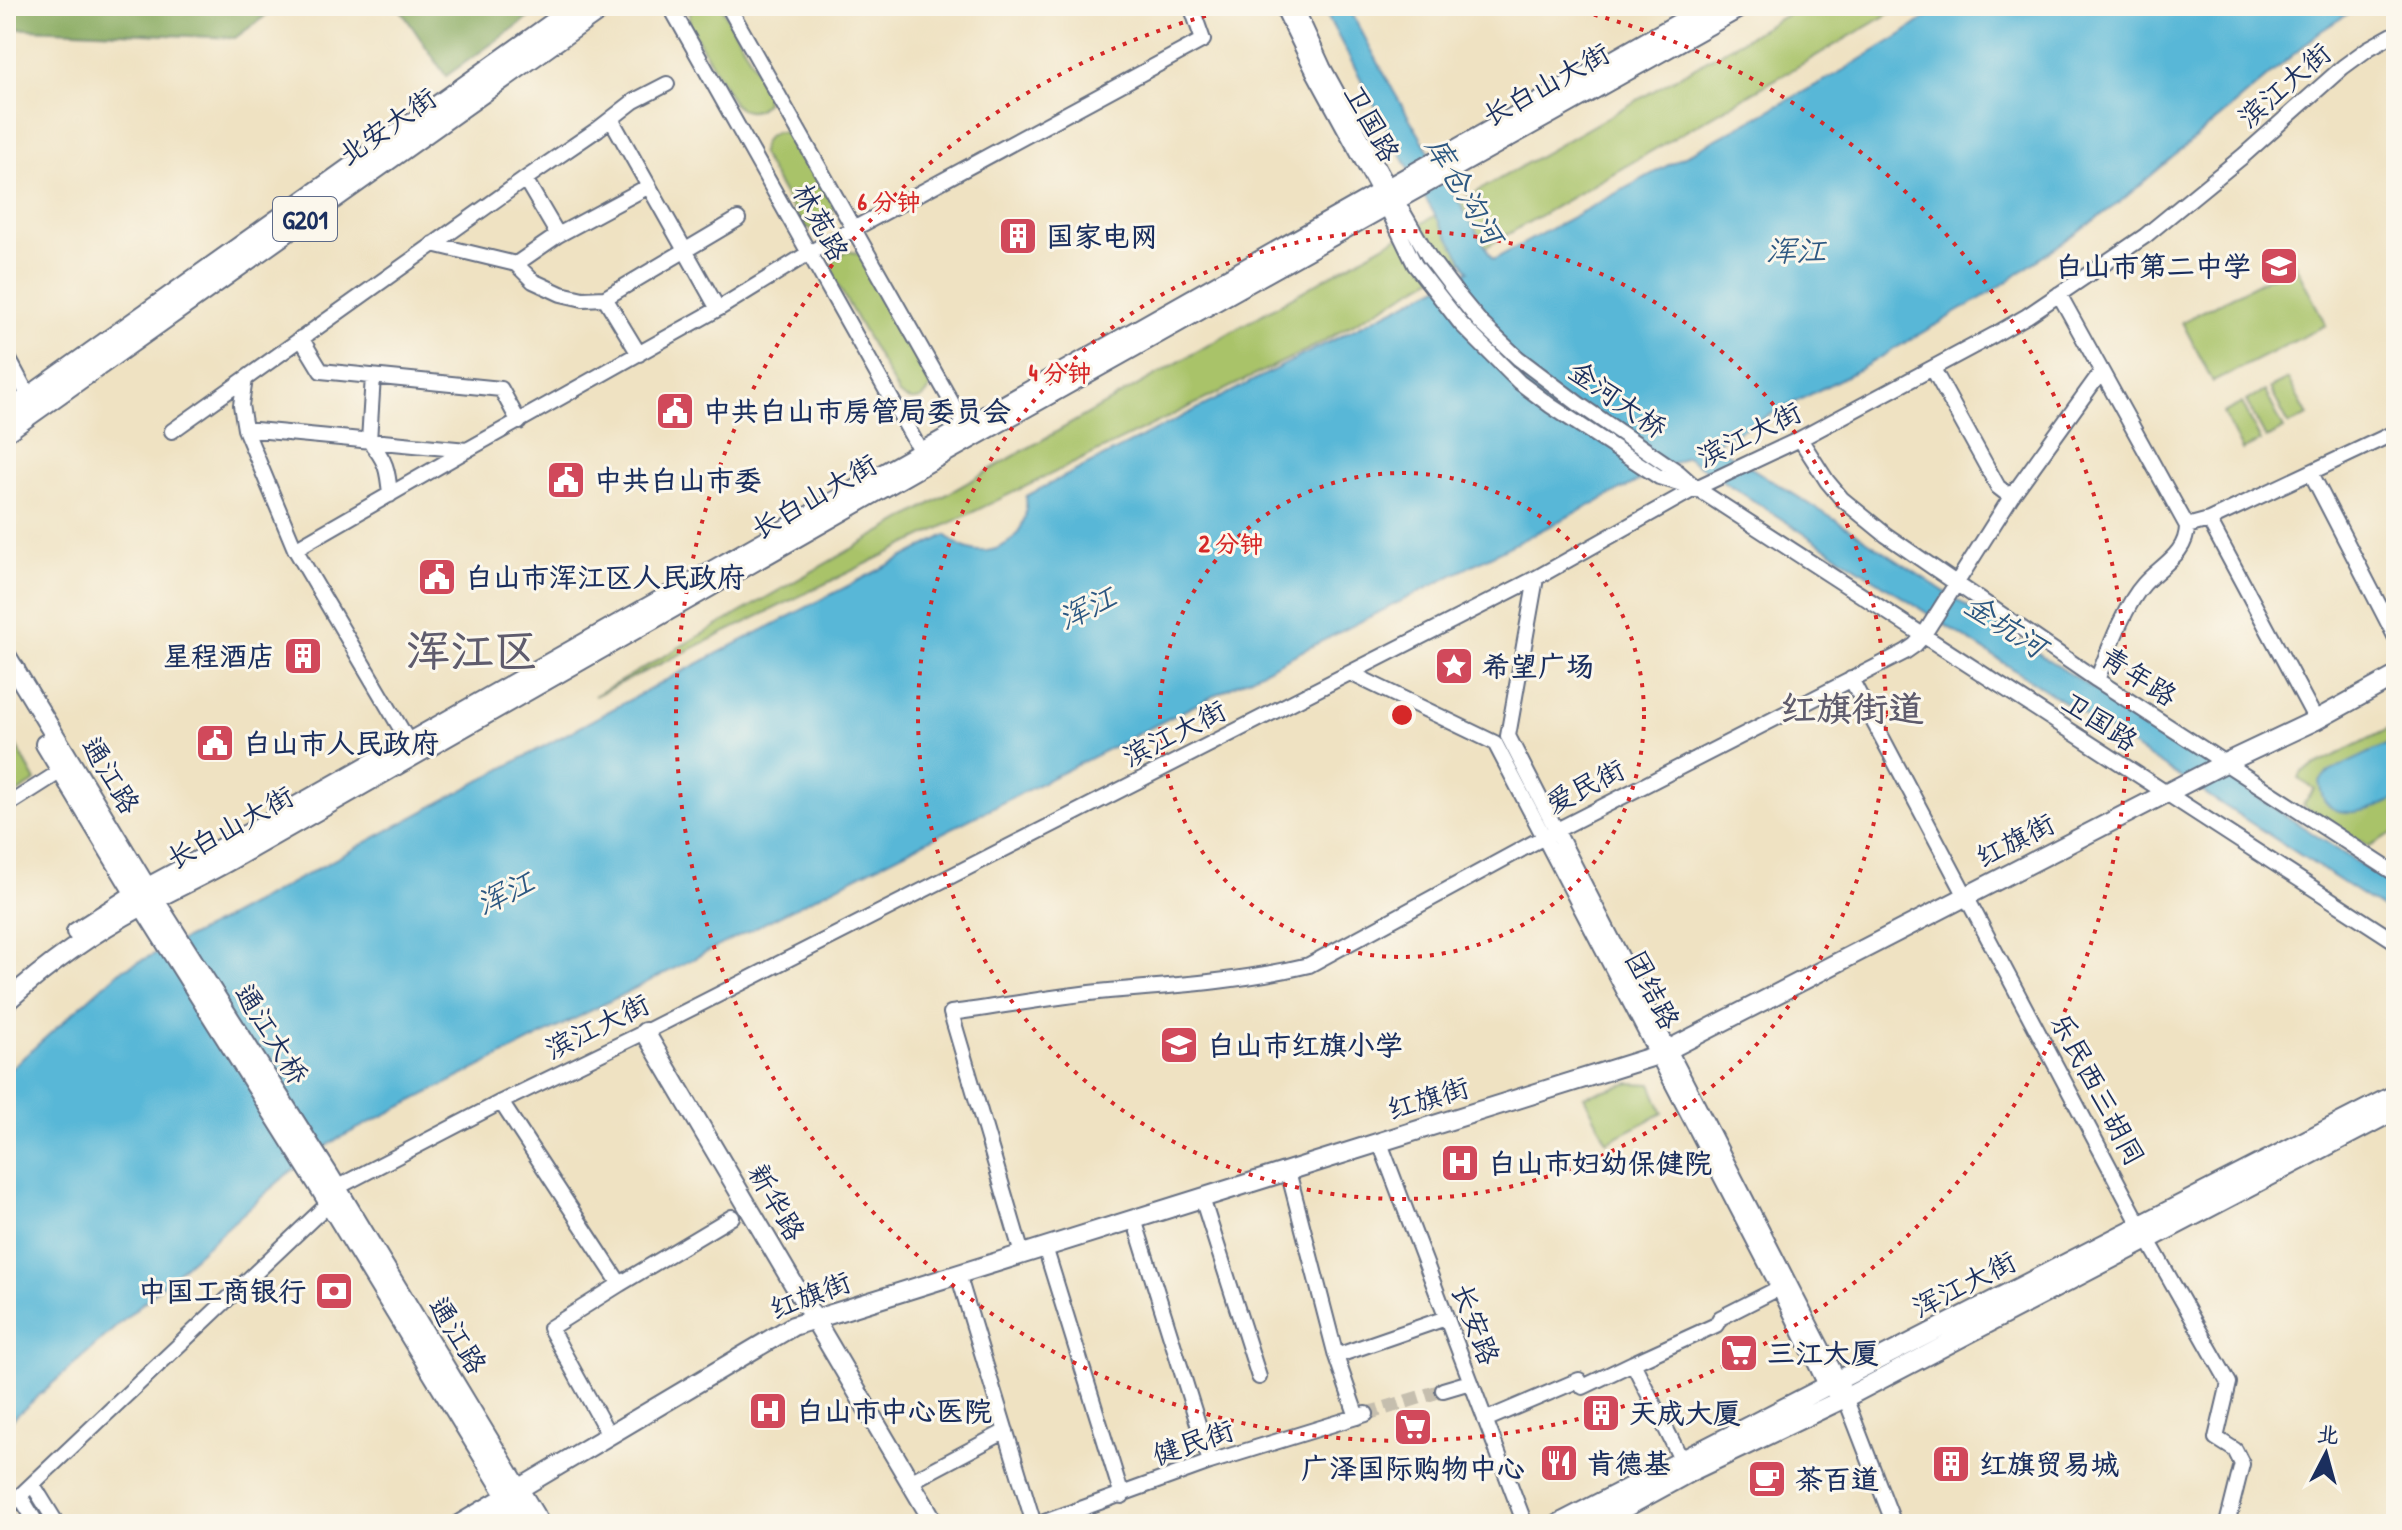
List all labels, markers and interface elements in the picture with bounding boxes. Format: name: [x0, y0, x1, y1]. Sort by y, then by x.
street label: 长白山大街: [1476, 33, 1616, 135]
street label: 滨江大街: [2229, 34, 2339, 136]
street label: 卫国路: [1335, 77, 1409, 169]
street label: 北安大街: [330, 78, 444, 174]
water label: 库仓沟河: [1417, 128, 1516, 256]
street label: 林苑路: [784, 176, 858, 268]
text: 6 分钟: [857, 185, 921, 217]
road number: G201: [273, 197, 337, 241]
building icon: 国家电网: [997, 215, 1039, 257]
place label: 国家电网: [1046, 217, 1158, 255]
water label: 浑江: [1766, 230, 1828, 270]
school or university icon: 白山市第二中学: [2258, 245, 2300, 287]
place label: 白山市第二中学: [2055, 247, 2251, 285]
street label: 金河大桥: [1561, 351, 1675, 447]
text: 4 分钟: [1029, 356, 1091, 388]
public building icon: 中共白山市房管局委员会: [654, 390, 696, 432]
place label: 中共白山市房管局委员会: [703, 392, 1011, 430]
street label: 滨江大街: [1690, 392, 1808, 476]
street label: 长白山大街: [744, 445, 884, 547]
public building icon: 中共白山市委: [545, 459, 587, 501]
place label: 中共白山市委: [594, 461, 762, 499]
text: 2 分钟: [1199, 527, 1263, 559]
public building icon: 白山市浑江区人民政府: [416, 556, 458, 598]
place label: 白山市浑江区人民政府: [465, 558, 745, 596]
water label: 浑江: [1051, 575, 1125, 638]
water label: 金坑河: [1957, 584, 2059, 669]
district label: 浑江区: [406, 620, 538, 680]
building icon: 星程酒店: [282, 635, 324, 677]
place label: 星程酒店: [163, 637, 275, 675]
street label: 青年路: [2093, 637, 2185, 715]
place icon: 希望广场: [1433, 645, 1475, 687]
place label: 希望广场: [1482, 647, 1594, 685]
street label: 卫国路: [2054, 682, 2146, 760]
district label: 红旗街道: [1780, 683, 1924, 732]
street label: 滨江大街: [1115, 691, 1233, 775]
centre of rings: [1388, 701, 1416, 729]
public building icon: 白山市人民政府: [194, 722, 236, 764]
place label: 白山市人民政府: [243, 724, 439, 762]
street label: 通江路: [73, 729, 149, 821]
street label: 爱民街: [1539, 750, 1631, 822]
street label: 长白山大街: [160, 776, 300, 878]
street label: 红旗街: [1969, 804, 2061, 876]
water label: 浑江: [469, 860, 543, 923]
street label: 团结路: [1617, 944, 1689, 1036]
street label: 通江大桥: [226, 976, 318, 1092]
street label: 滨江大街: [538, 984, 656, 1068]
street label: 乐民西三胡同: [2042, 1006, 2154, 1172]
school or university icon: 白山市红旗小学: [1158, 1024, 1200, 1066]
place label: 白山市红旗小学: [1207, 1026, 1403, 1064]
street label: 红旗街: [1382, 1068, 1474, 1128]
hospital icon: 白山市妇幼保健院: [1439, 1142, 1481, 1184]
place label: 白山市妇幼保健院: [1488, 1144, 1712, 1182]
street label: 新华路: [740, 1156, 814, 1248]
street label: 浑江大街: [1905, 1242, 2023, 1326]
street label: 红旗街: [764, 1262, 856, 1328]
bank icon: 中国工商银行: [313, 1270, 355, 1312]
place label: 中国工商银行: [138, 1272, 306, 1310]
street label: 长安路: [1443, 1278, 1509, 1370]
street label: 通江路: [420, 1289, 496, 1381]
supermarket icon: 三江大厦: [1718, 1332, 1760, 1374]
place label: 三江大厦: [1767, 1334, 1879, 1372]
hospital icon: 白山市中心医院: [747, 1390, 789, 1432]
place label: 白山市中心医院: [796, 1392, 992, 1430]
building icon: 天成大厦: [1580, 1392, 1622, 1434]
place label: 天成大厦: [1629, 1394, 1741, 1432]
supermarket icon: 广泽国际购物中心: [1392, 1406, 1434, 1448]
street label: 健民街: [1147, 1410, 1239, 1474]
north arrow: [2286, 1414, 2366, 1494]
text: 北: [2316, 1418, 2341, 1450]
restaurant icon: 肯德基: [1538, 1442, 1580, 1484]
building icon: 红旗贸易城: [1930, 1443, 1972, 1485]
place label: 肯德基: [1587, 1444, 1671, 1482]
place label: 红旗贸易城: [1979, 1445, 2119, 1483]
place label: 广泽国际购物中心: [1301, 1449, 1525, 1487]
cafe icon: 茶百道: [1746, 1458, 1788, 1500]
place label: 茶百道: [1795, 1460, 1879, 1498]

